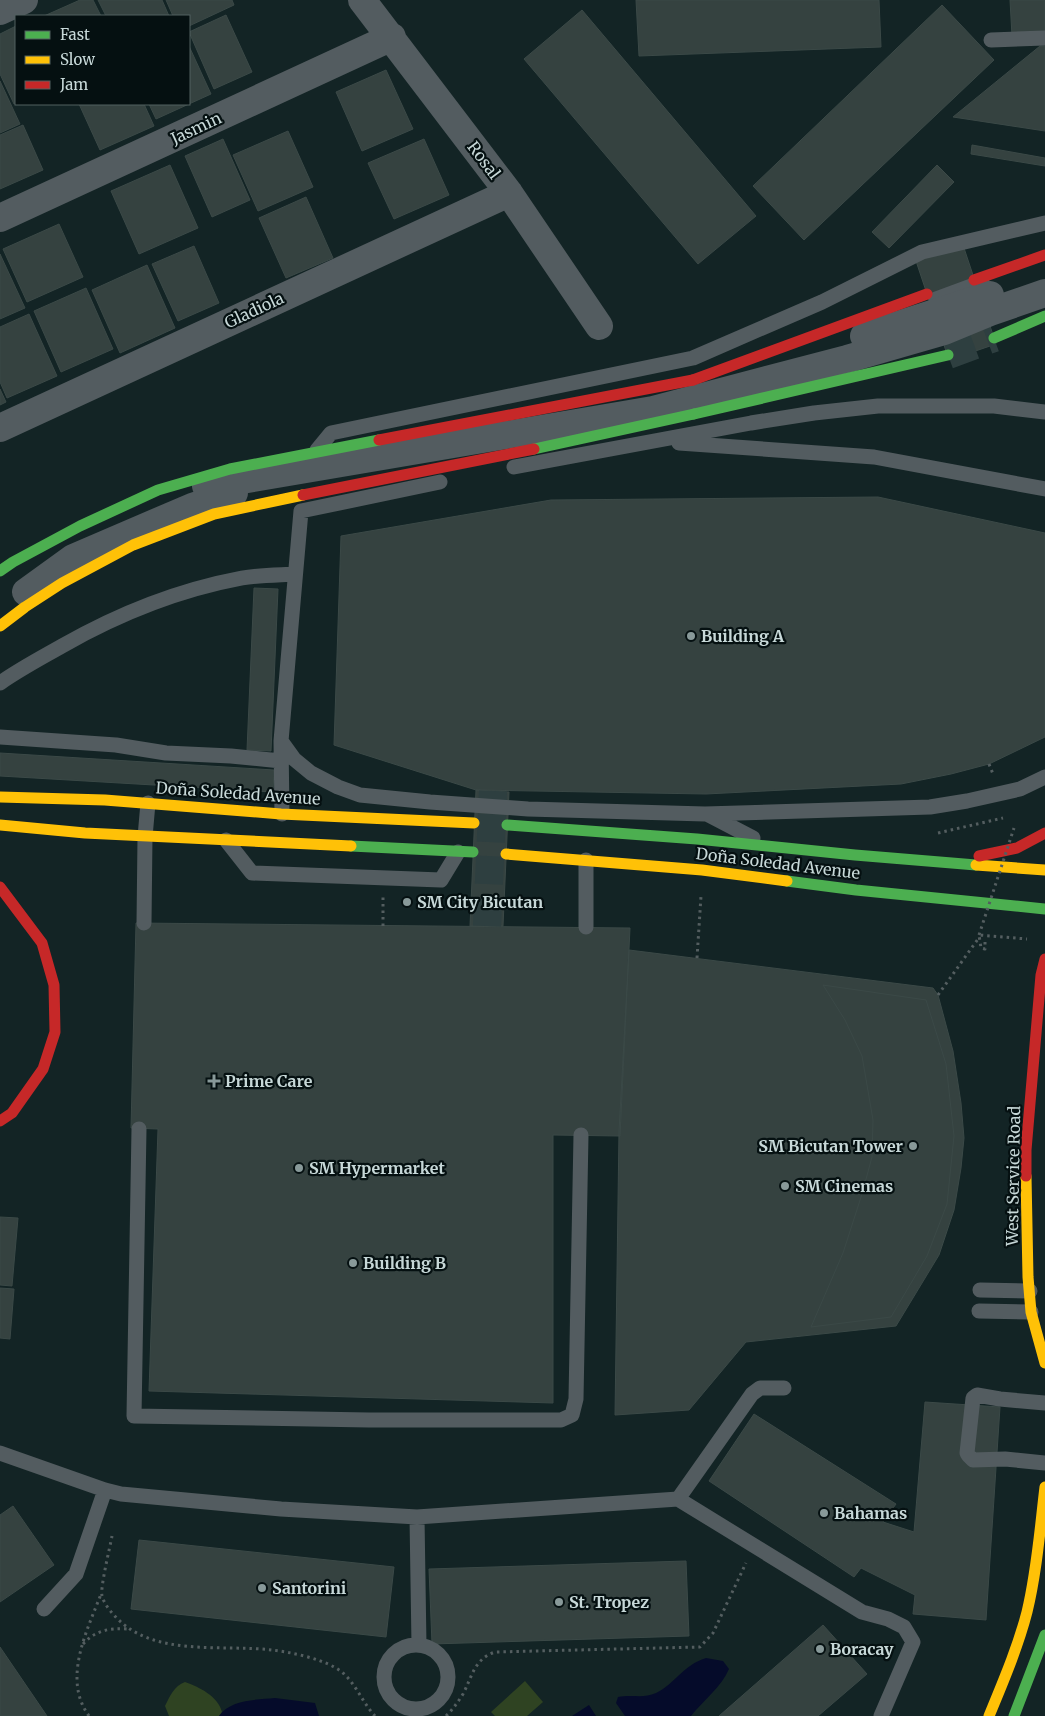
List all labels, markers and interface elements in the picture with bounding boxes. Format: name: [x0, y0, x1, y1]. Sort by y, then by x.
legend: [15, 15, 190, 105]
text: Fast: [60, 25, 90, 44]
text: Slow: [60, 50, 95, 69]
text: Jam: [59, 75, 88, 94]
street label: Jasmin: [167, 107, 225, 149]
street label: Rosal: [463, 137, 505, 183]
street label: Gladiola: [221, 288, 287, 332]
place label: Building A: [701, 626, 785, 646]
marker: Building A: [685, 630, 697, 642]
street label: Doña Soledad Avenue: [155, 777, 321, 809]
street label: Doña Soledad Avenue: [695, 843, 861, 883]
place label: SM City Bicutan: [417, 892, 543, 912]
marker: SM City Bicutan: [401, 896, 413, 908]
place label: Prime Care: [225, 1071, 313, 1091]
marker: Prime Care: [207, 1074, 221, 1088]
street label: West Service Road: [1002, 1105, 1024, 1247]
place label: SM Bicutan Tower: [758, 1136, 904, 1156]
marker: SM Bicutan Tower: [907, 1140, 919, 1152]
place label: SM Hypermarket: [309, 1158, 445, 1178]
marker: SM Hypermarket: [293, 1162, 305, 1174]
place label: SM Cinemas: [795, 1176, 893, 1196]
marker: SM Cinemas: [779, 1180, 791, 1192]
place label: Building B: [363, 1253, 446, 1273]
marker: Building B: [347, 1257, 359, 1269]
place label: Bahamas: [834, 1503, 907, 1523]
marker: Bahamas: [818, 1507, 830, 1519]
place label: Santorini: [272, 1578, 347, 1598]
marker: Santorini: [256, 1582, 268, 1594]
place label: St. Tropez: [569, 1592, 649, 1612]
marker: St. Tropez: [553, 1596, 565, 1608]
place label: Boracay: [830, 1639, 894, 1659]
marker: Boracay: [814, 1643, 826, 1655]

